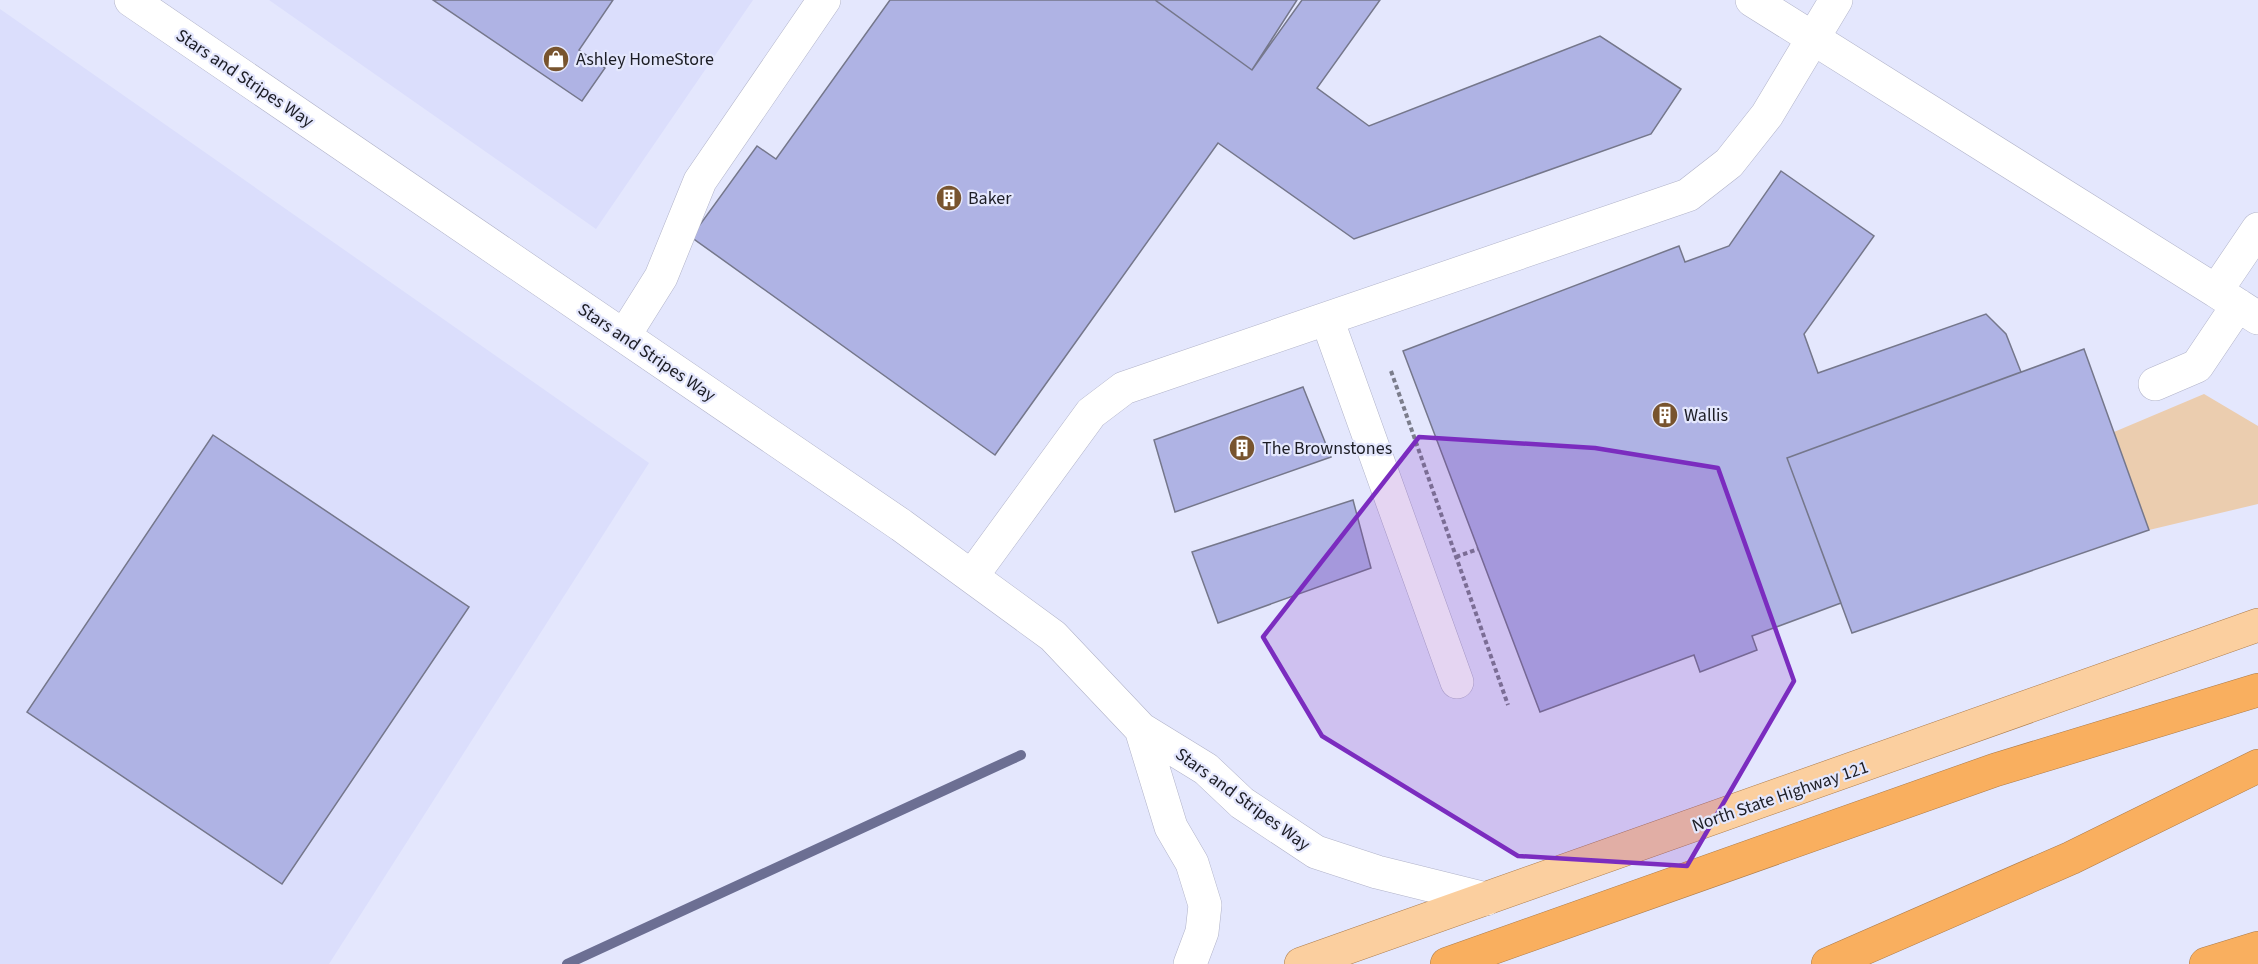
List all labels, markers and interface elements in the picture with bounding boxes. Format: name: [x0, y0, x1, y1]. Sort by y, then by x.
street label: Stars and Stripes Way: [171, 23, 319, 134]
shop icon: Ashley HomeStore: [541, 44, 571, 74]
place label: Ashley HomeStore: [576, 47, 714, 72]
building icon: Baker: [934, 183, 964, 213]
place label: Baker: [968, 186, 1012, 211]
street label: Stars and Stripes Way: [573, 297, 721, 408]
building icon: Wallis: [1650, 400, 1680, 430]
place label: Wallis: [1684, 403, 1728, 428]
building icon: The Brownstones: [1227, 433, 1257, 463]
place label: The Brownstones: [1262, 436, 1392, 461]
street label: Stars and Stripes Way: [1170, 742, 1316, 857]
street label: North State Highway 121: [1689, 755, 1872, 838]

